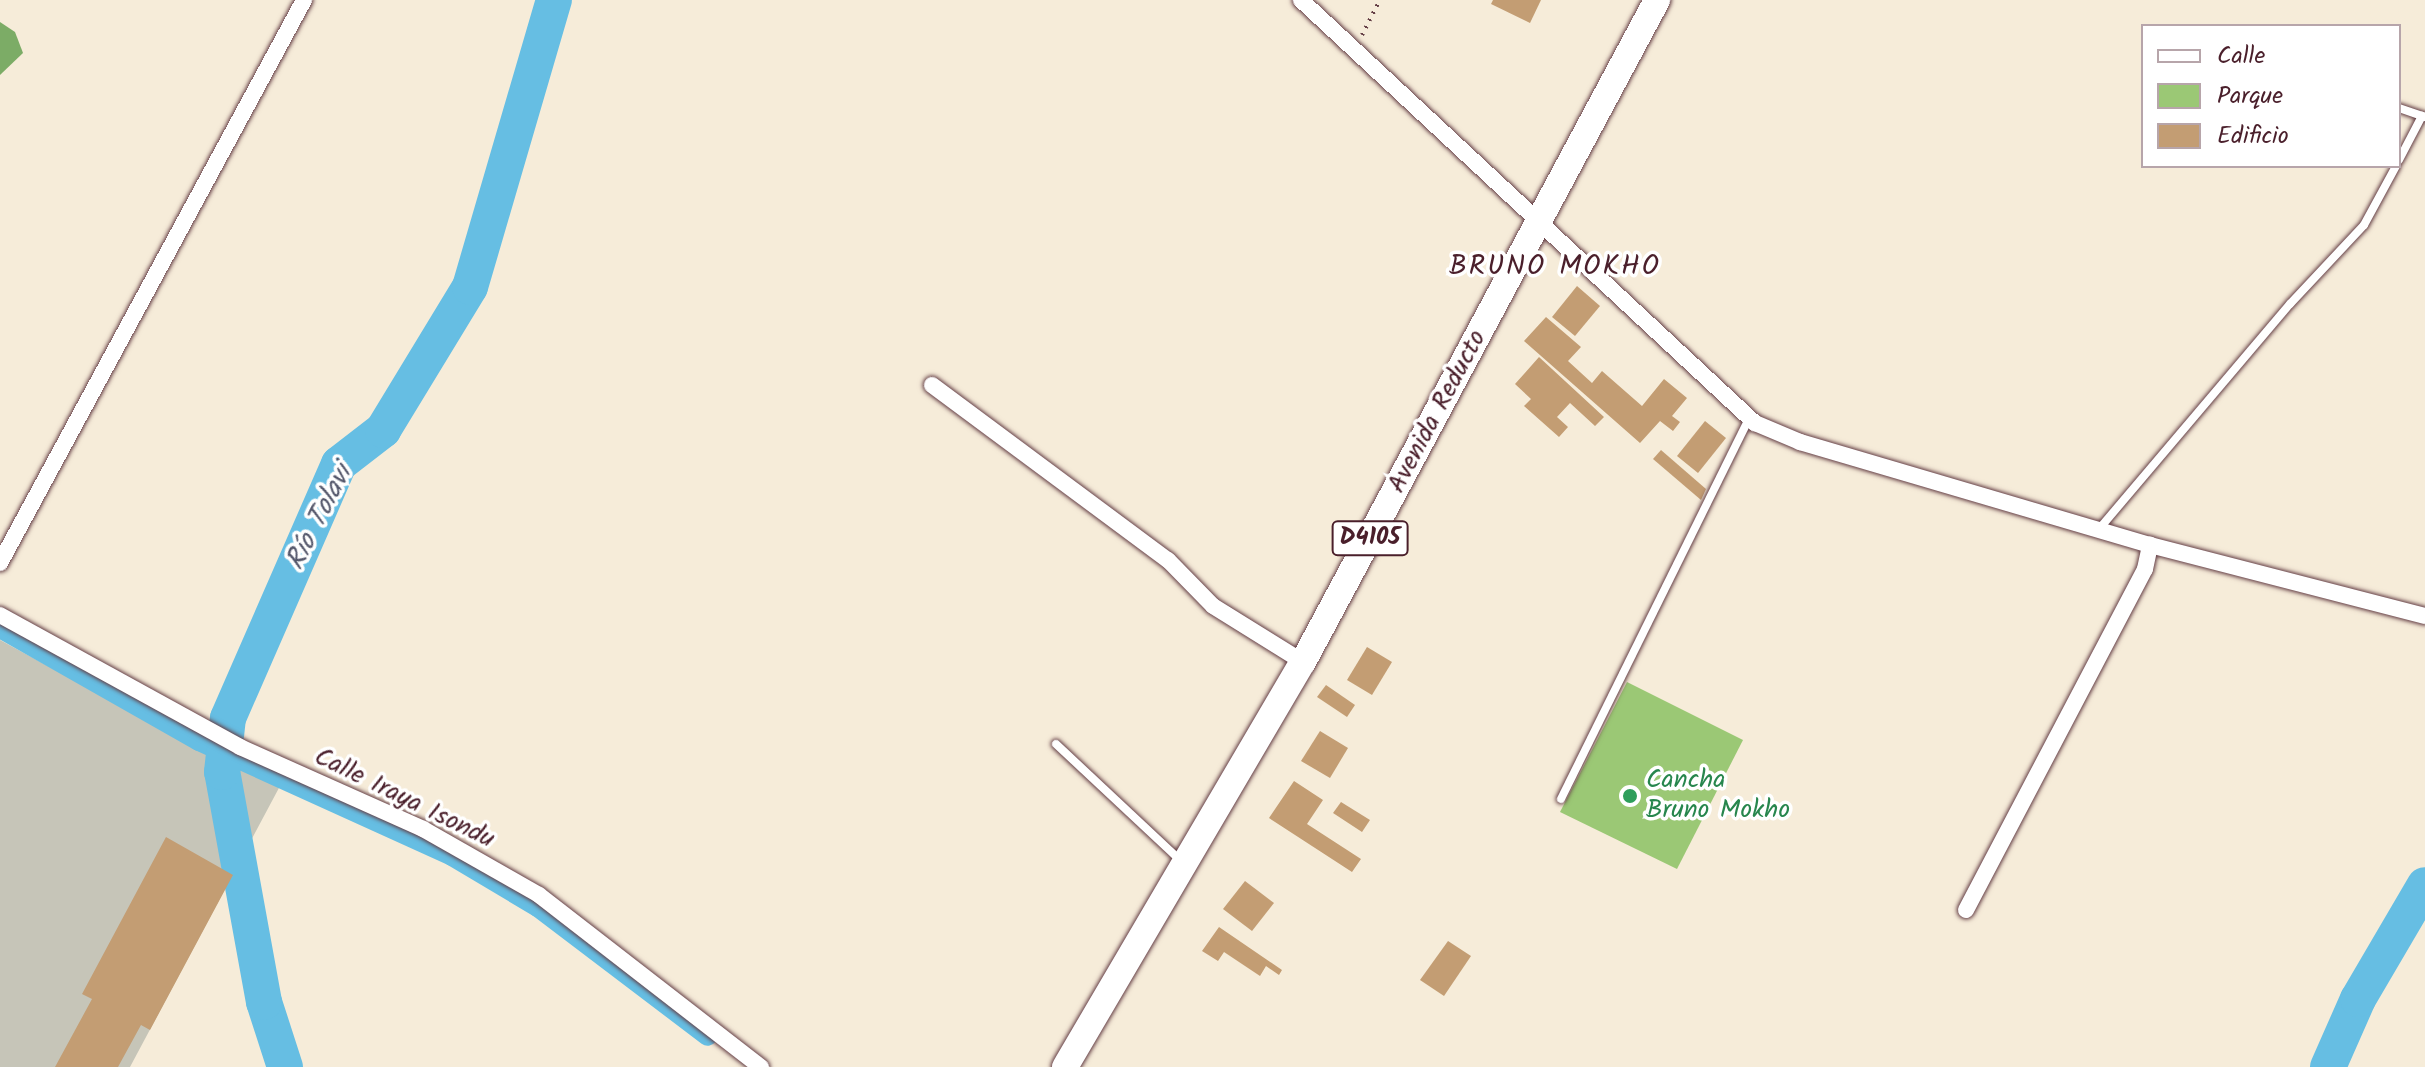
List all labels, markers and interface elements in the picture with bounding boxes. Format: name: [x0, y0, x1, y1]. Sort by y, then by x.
legend: [2141, 24, 2401, 168]
text: Calle: [2217, 37, 2265, 76]
text: Parque: [2217, 77, 2283, 116]
text: Edificio: [2217, 117, 2289, 156]
district label: BRUNO MOKHO: [1449, 250, 1661, 284]
street label: Avenida Reducto: [1382, 325, 1494, 499]
water label: Río Tolavi: [279, 460, 361, 576]
road number: D4105: [1330, 518, 1410, 558]
street label: Calle Iraya Isondu: [309, 742, 499, 856]
place label: Cancha Bruno Mokho: [1646, 765, 1790, 826]
marker: Cancha Bruno Mokho: [1621, 787, 1639, 805]

